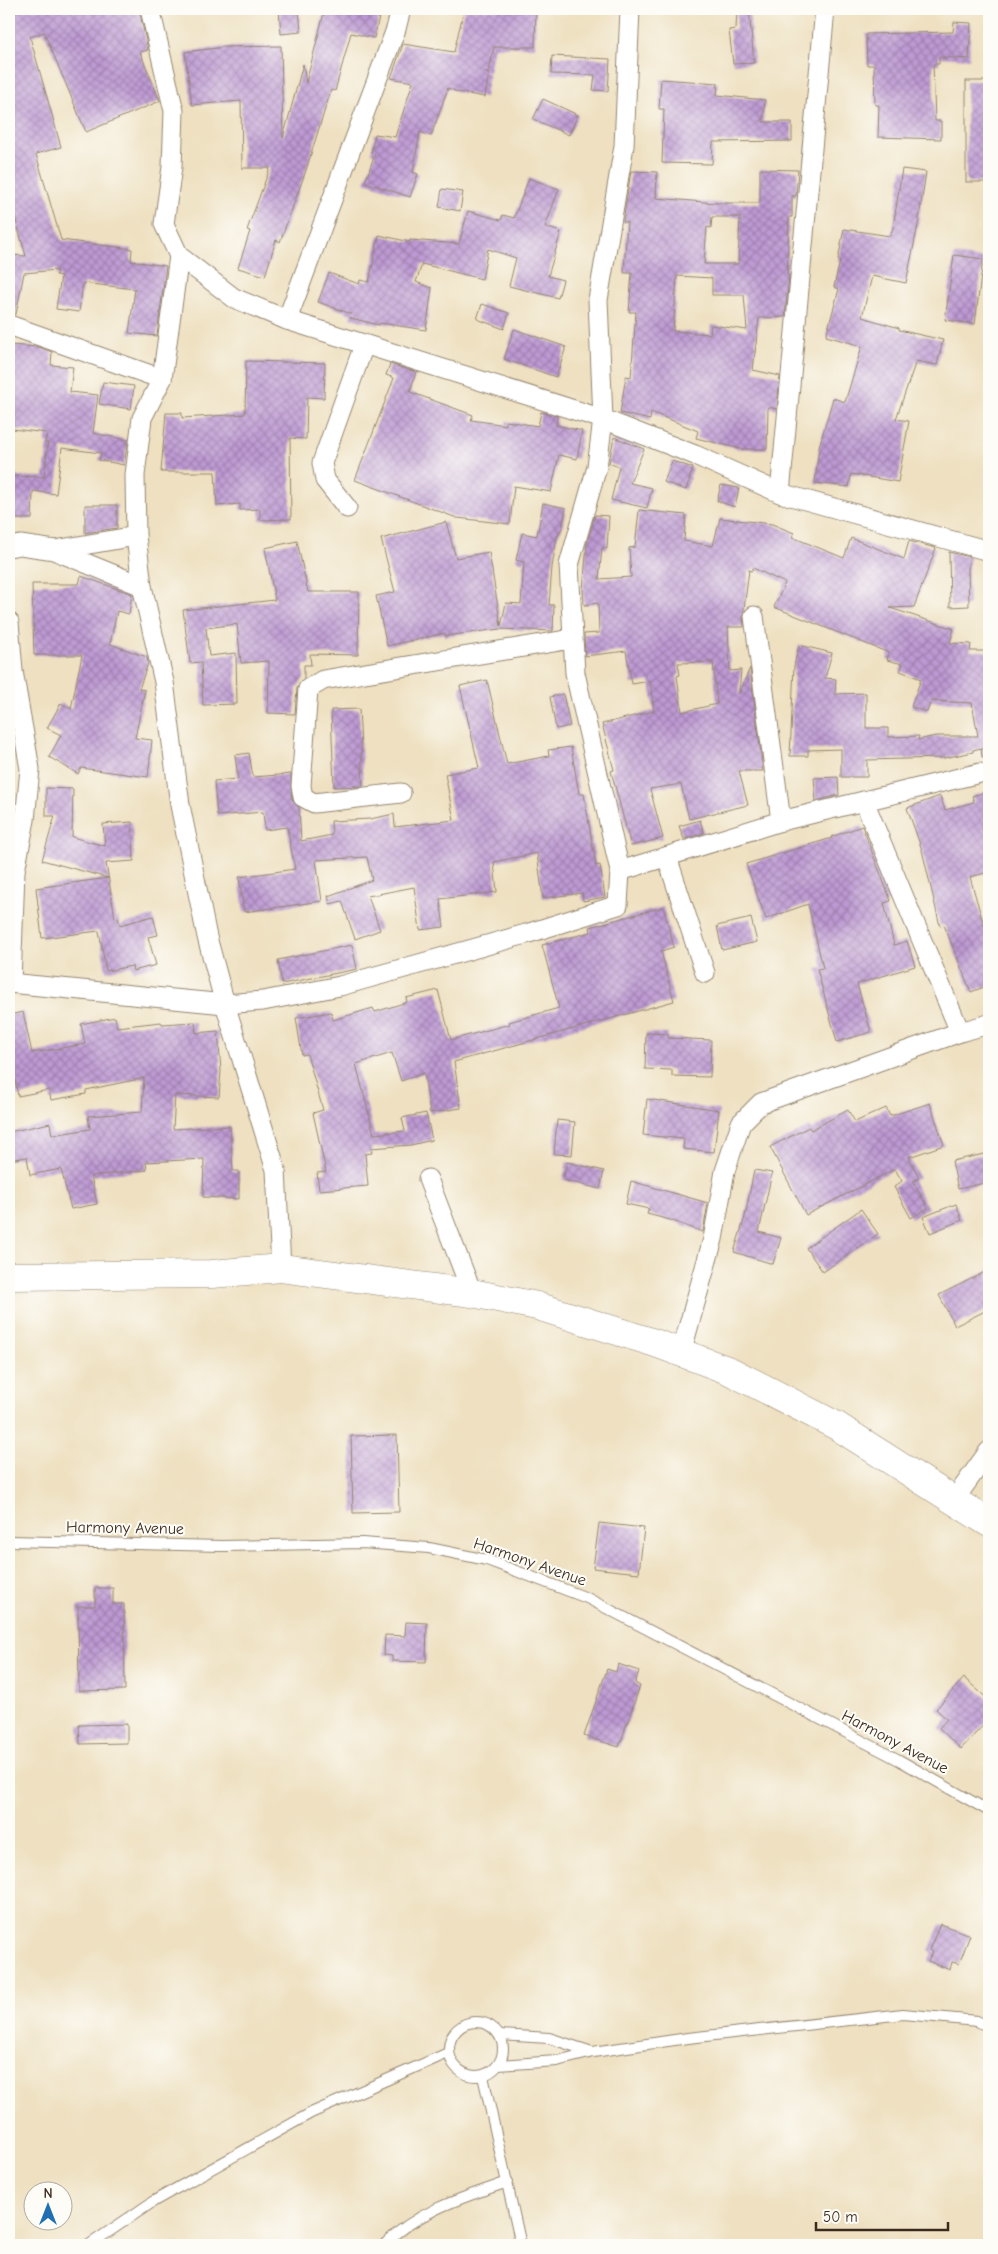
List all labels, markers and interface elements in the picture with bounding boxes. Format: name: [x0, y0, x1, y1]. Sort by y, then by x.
street label: Harmony Avenue: [66, 1518, 184, 1538]
street label: Harmony Avenue: [471, 1534, 589, 1590]
street label: Harmony Avenue: [839, 1706, 951, 1778]
north arrow: [22, 2182, 72, 2232]
text: N: [43, 2185, 53, 2202]
scale bar: [816, 2199, 948, 2231]
text: 50 m: [823, 2208, 858, 2226]

